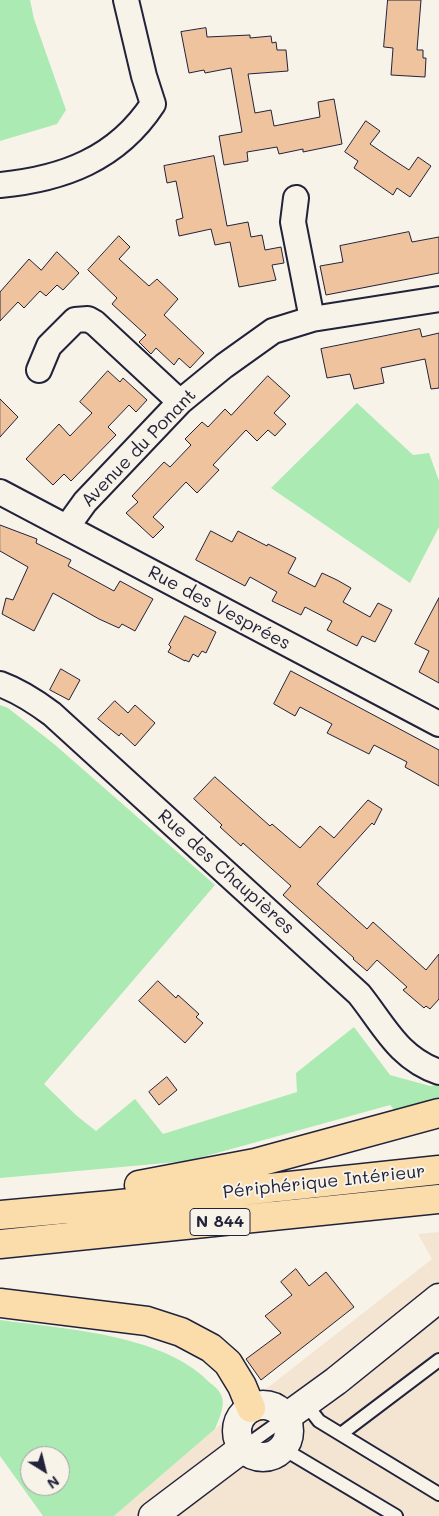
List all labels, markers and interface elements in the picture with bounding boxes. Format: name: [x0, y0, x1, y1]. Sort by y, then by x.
street label: Avenue du Ponant: [77, 384, 201, 512]
street label: Rue des Vesprées: [144, 561, 294, 655]
street label: Rue des Chaupières: [153, 805, 299, 939]
street label: Périphérique Intérieur: [222, 1161, 426, 1203]
road number: N 844: [190, 1208, 250, 1236]
north arrow: [20, 1446, 70, 1496]
text: N: [44, 1472, 63, 1494]

